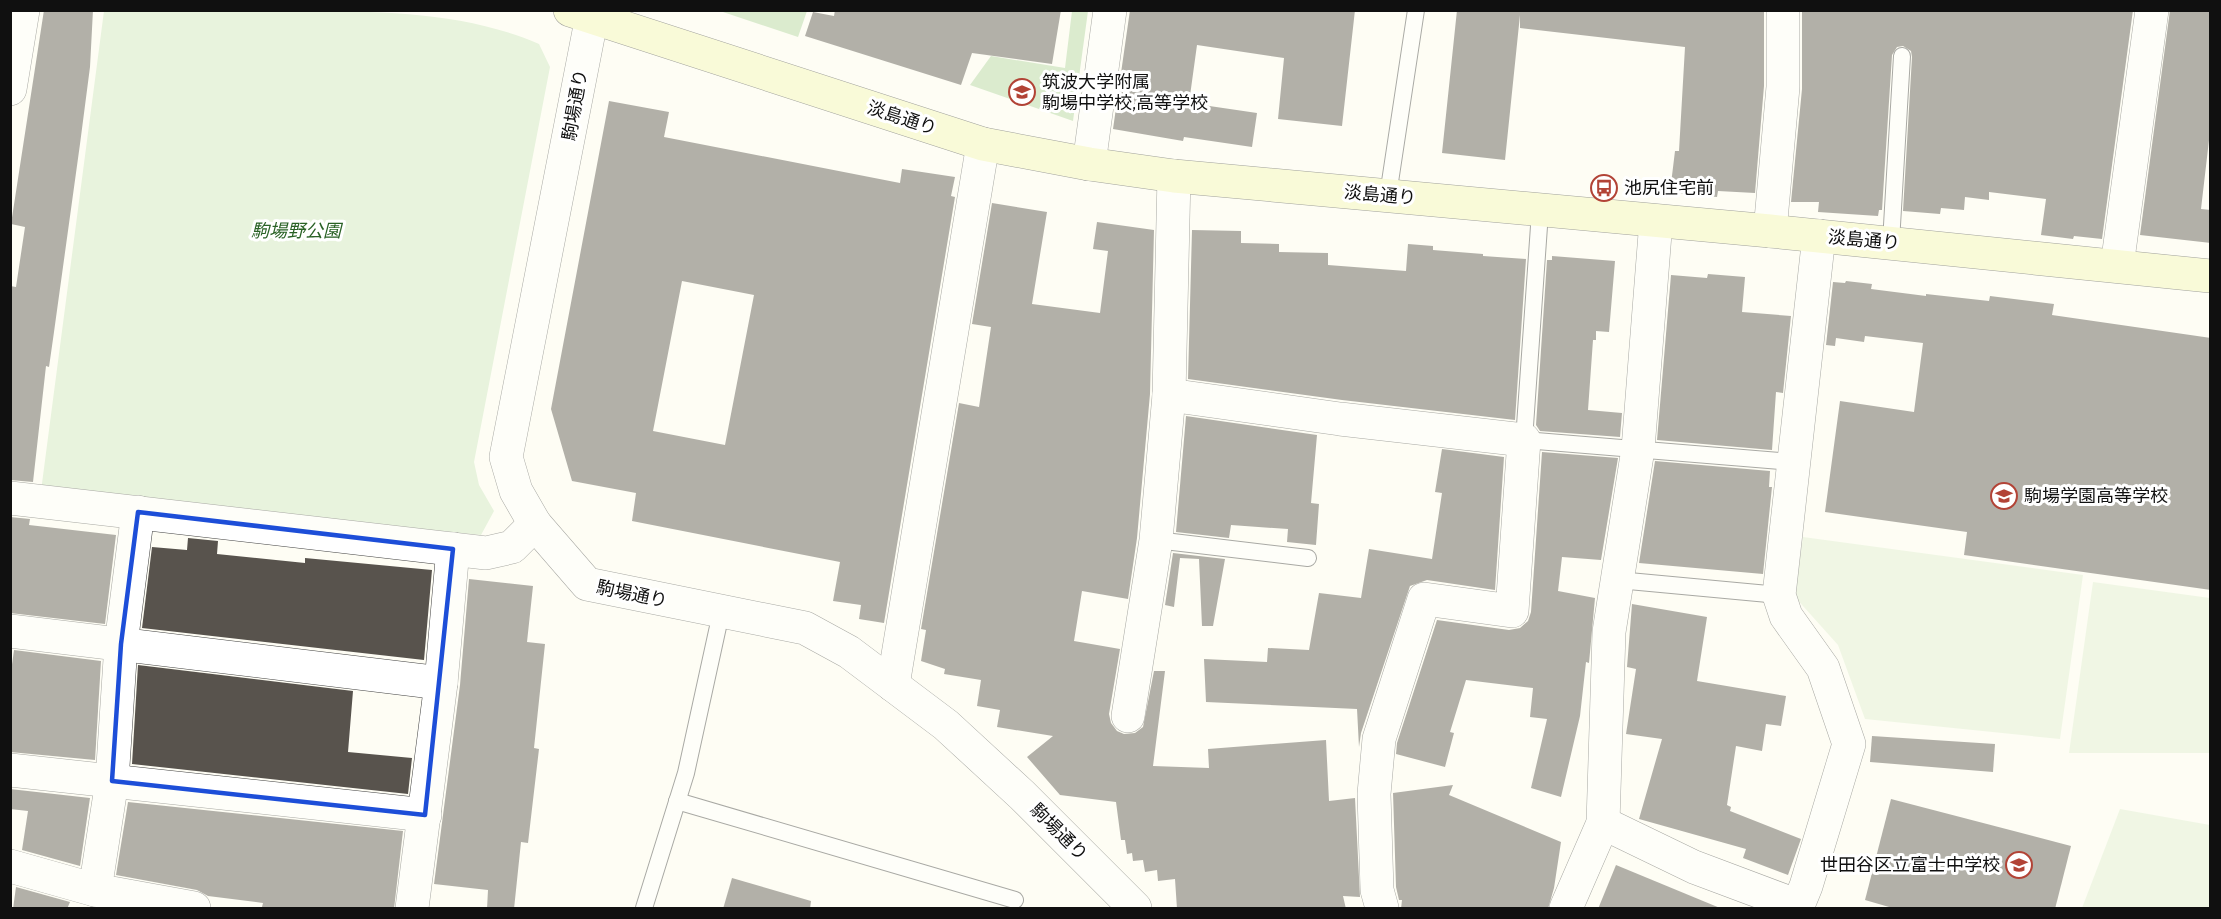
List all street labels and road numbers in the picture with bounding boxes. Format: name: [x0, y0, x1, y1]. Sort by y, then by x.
street label: 駒場通り: [558, 68, 592, 142]
street label: 淡島通り: [864, 96, 940, 140]
street label: 淡島通り: [1343, 181, 1417, 209]
street label: 淡島通り: [1827, 226, 1901, 254]
street label: 駒場通り: [594, 576, 670, 612]
street label: 駒場通り: [1026, 799, 1092, 865]

